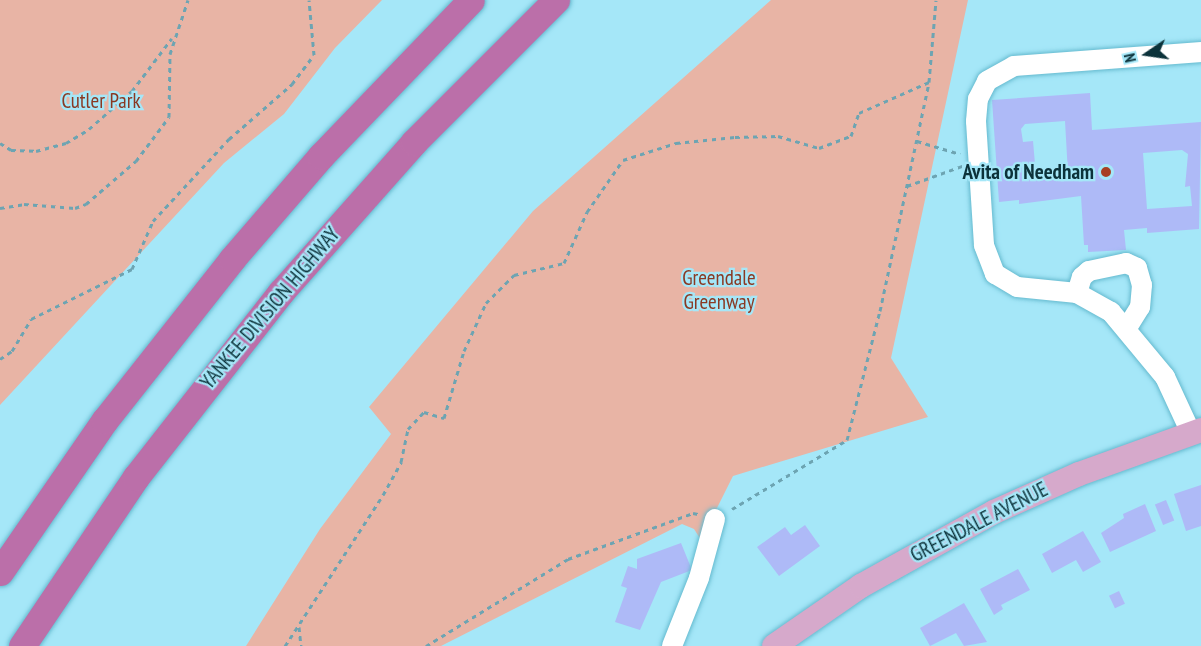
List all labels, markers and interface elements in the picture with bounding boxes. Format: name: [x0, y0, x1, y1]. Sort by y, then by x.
north arrow: [1117, 24, 1177, 84]
text: N: [1119, 52, 1140, 65]
park label: Cutler Park: [61, 88, 141, 114]
place label: Avita of Needham: [963, 159, 1094, 185]
marker: Avita of Needham: [1099, 165, 1113, 179]
street label: YANKEE DIVISION HIGHWAY: [195, 222, 345, 394]
park label: Greendale Greenway: [682, 265, 756, 315]
street label: GREENDALE AVENUE: [906, 476, 1052, 568]

